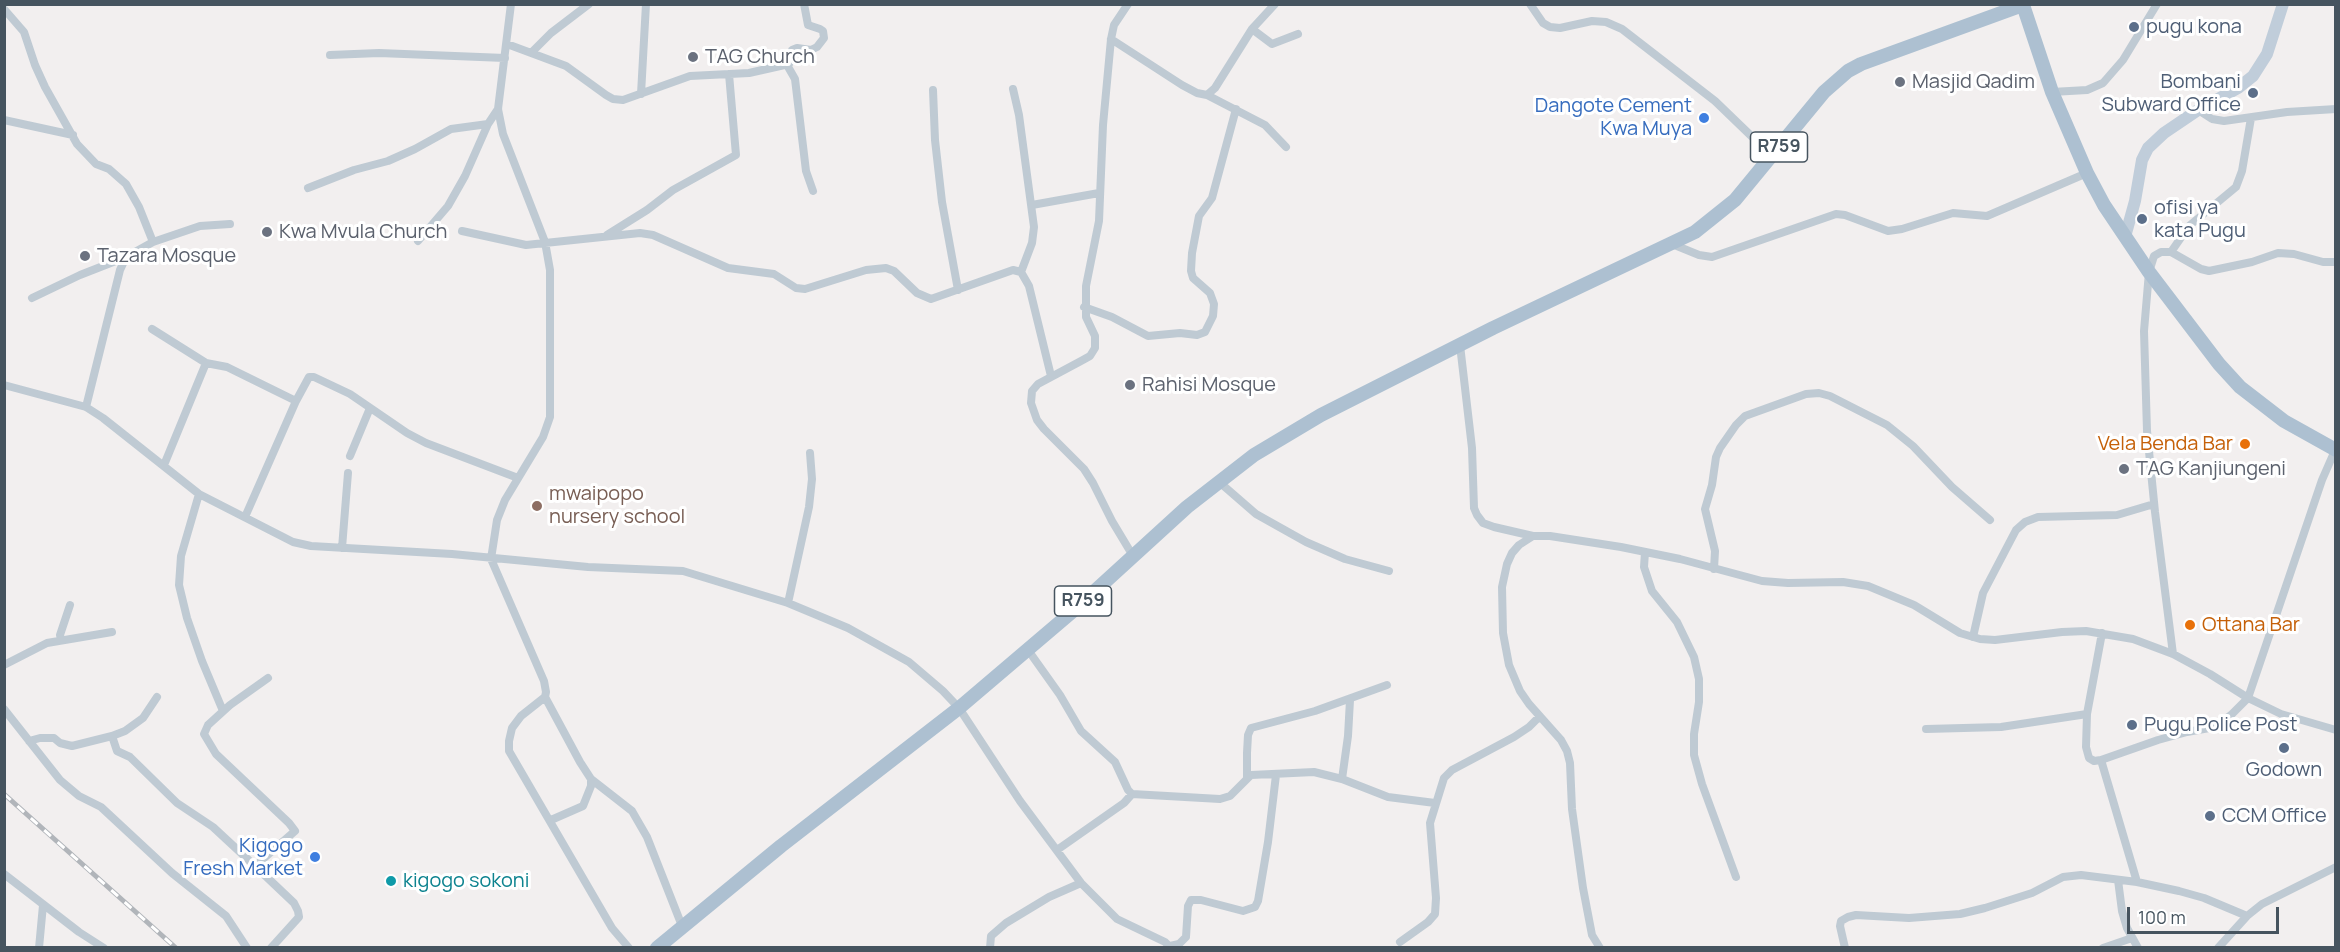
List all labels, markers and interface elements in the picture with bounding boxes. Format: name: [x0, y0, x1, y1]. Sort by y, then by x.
place label: pugu kona: [2146, 15, 2242, 39]
marker: pugu kona: [2127, 20, 2141, 34]
place label: TAG Church: [705, 45, 815, 69]
marker: TAG Church: [686, 50, 700, 64]
place label: Masjid Qadim: [1912, 70, 2035, 94]
place label: Bombani Subward Office: [2101, 70, 2241, 117]
marker: Masjid Qadim: [1893, 75, 1907, 89]
marker: Bombani Subward Office: [2246, 86, 2260, 100]
place label: Dangote Cement Kwa Muya: [1535, 94, 1692, 141]
marker: Dangote Cement Kwa Muya: [1697, 111, 1711, 125]
road number: R759: [1750, 132, 1808, 162]
place label: ofisi ya kata Pugu: [2154, 196, 2246, 243]
marker: ofisi ya kata Pugu: [2135, 212, 2149, 226]
place label: Kwa Mvula Church: [279, 220, 447, 244]
marker: Kwa Mvula Church: [260, 225, 274, 239]
place label: Tazara Mosque: [97, 244, 236, 268]
marker: Tazara Mosque: [78, 249, 92, 263]
place label: Rahisi Mosque: [1142, 373, 1276, 397]
marker: Rahisi Mosque: [1123, 378, 1137, 392]
place label: Vela Benda Bar: [2098, 432, 2233, 456]
marker: Vela Benda Bar: [2238, 437, 2252, 451]
place label: TAG Kanjiungeni: [2136, 457, 2286, 481]
marker: TAG Kanjiungeni: [2117, 462, 2131, 476]
place label: mwaipopo nursery school: [549, 482, 685, 529]
marker: mwaipopo nursery school: [530, 499, 544, 513]
road number: R759: [1054, 586, 1112, 616]
place label: Ottana Bar: [2202, 613, 2300, 637]
marker: Ottana Bar: [2183, 618, 2197, 632]
place label: Pugu Police Post: [2144, 713, 2298, 737]
marker: Pugu Police Post: [2125, 718, 2139, 732]
marker: Godown: [2277, 741, 2291, 755]
place label: Godown: [2246, 758, 2322, 782]
place label: CCM Office: [2222, 804, 2327, 828]
marker: CCM Office: [2203, 809, 2217, 823]
place label: Kigogo Fresh Market: [183, 834, 303, 881]
marker: Kigogo Fresh Market: [308, 850, 322, 864]
place label: kigogo sokoni: [403, 869, 529, 893]
marker: kigogo sokoni: [384, 874, 398, 888]
scale bar: [2130, 895, 2282, 933]
text: 100 m: [2138, 905, 2186, 929]

